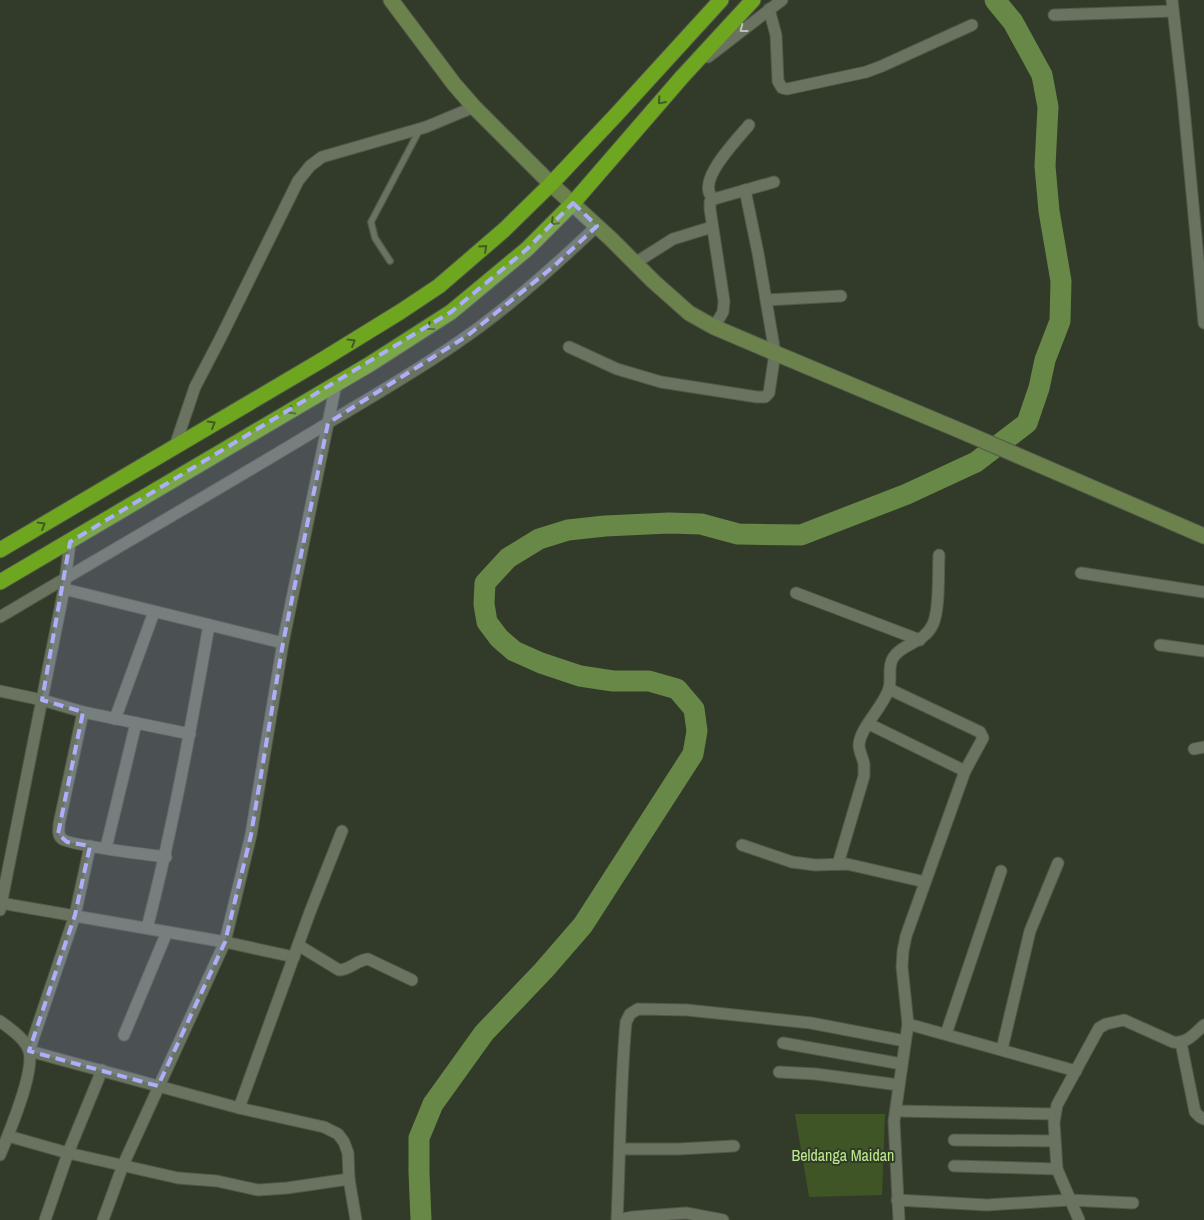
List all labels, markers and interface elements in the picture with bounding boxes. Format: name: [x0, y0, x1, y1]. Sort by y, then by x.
one-way arrow: [740, 24, 749, 32]
one-way arrow: [658, 95, 667, 104]
one-way arrow: [551, 216, 560, 225]
one-way arrow: [479, 245, 488, 254]
one-way arrow: [426, 320, 435, 330]
one-way arrow: [346, 338, 355, 348]
one-way arrow: [287, 404, 296, 414]
one-way arrow: [206, 421, 215, 431]
one-way arrow: [36, 521, 45, 531]
park label: Beldanga Maidan: [792, 1144, 894, 1166]

